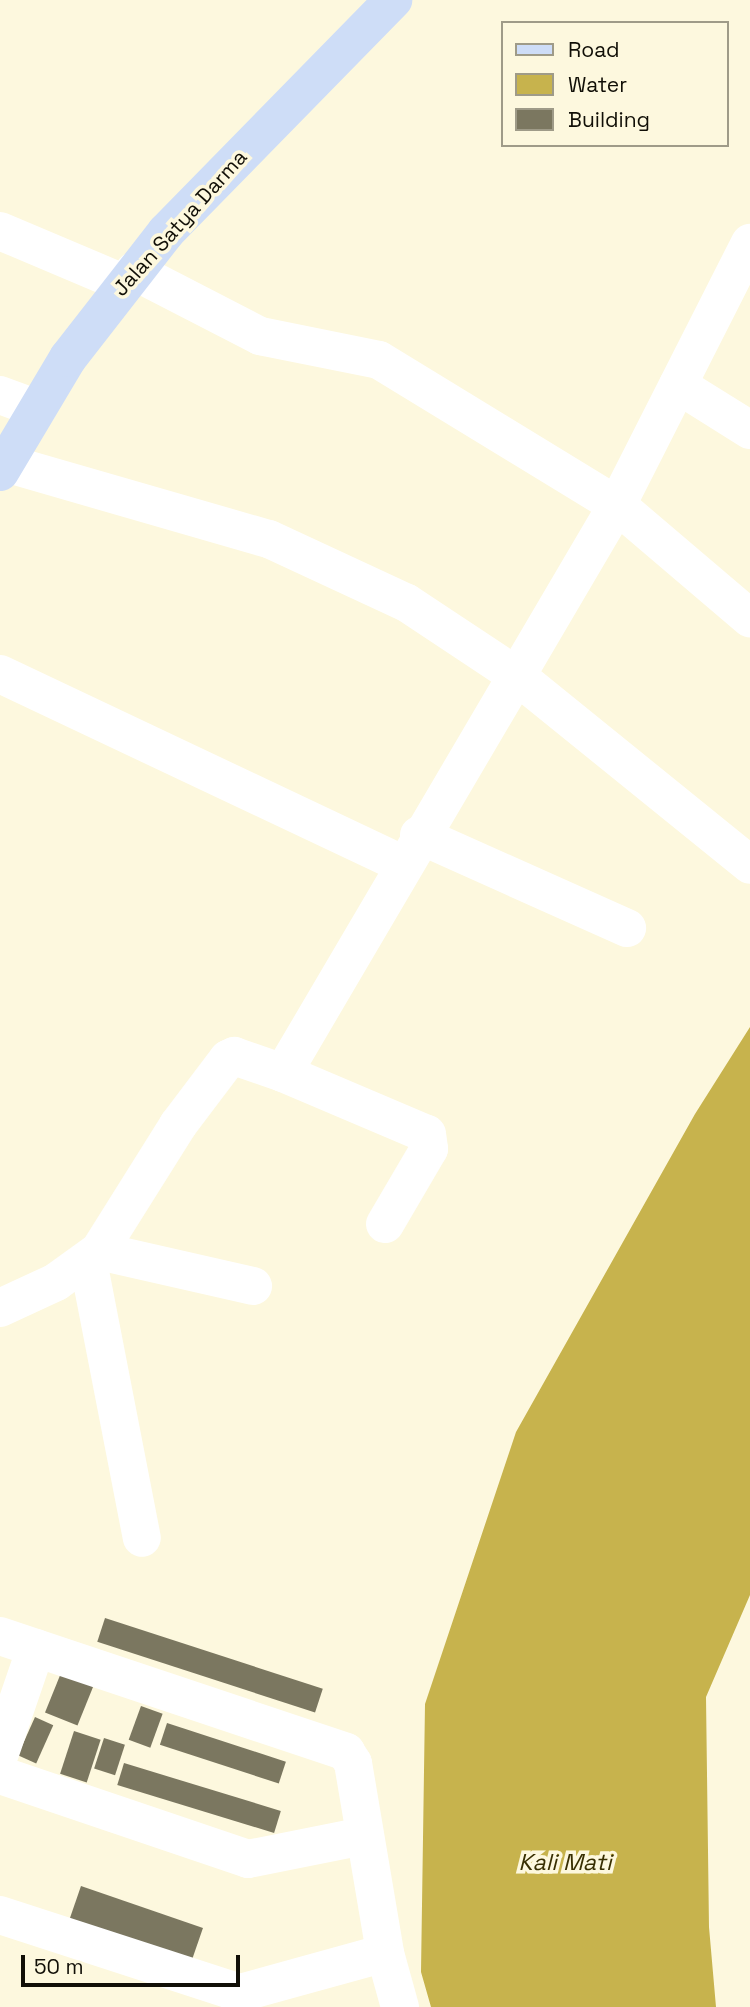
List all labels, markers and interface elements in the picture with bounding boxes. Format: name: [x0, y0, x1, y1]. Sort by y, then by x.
legend: [502, 21, 729, 147]
text: Road: [568, 36, 620, 63]
text: Water: [568, 71, 627, 98]
text: Building: [568, 106, 650, 133]
street label: Jalan Satya Darma: [108, 145, 252, 301]
water label: Kali Mati: [518, 1848, 612, 1876]
scale bar: [24, 1940, 243, 1984]
text: 50 m: [34, 1953, 84, 1980]

